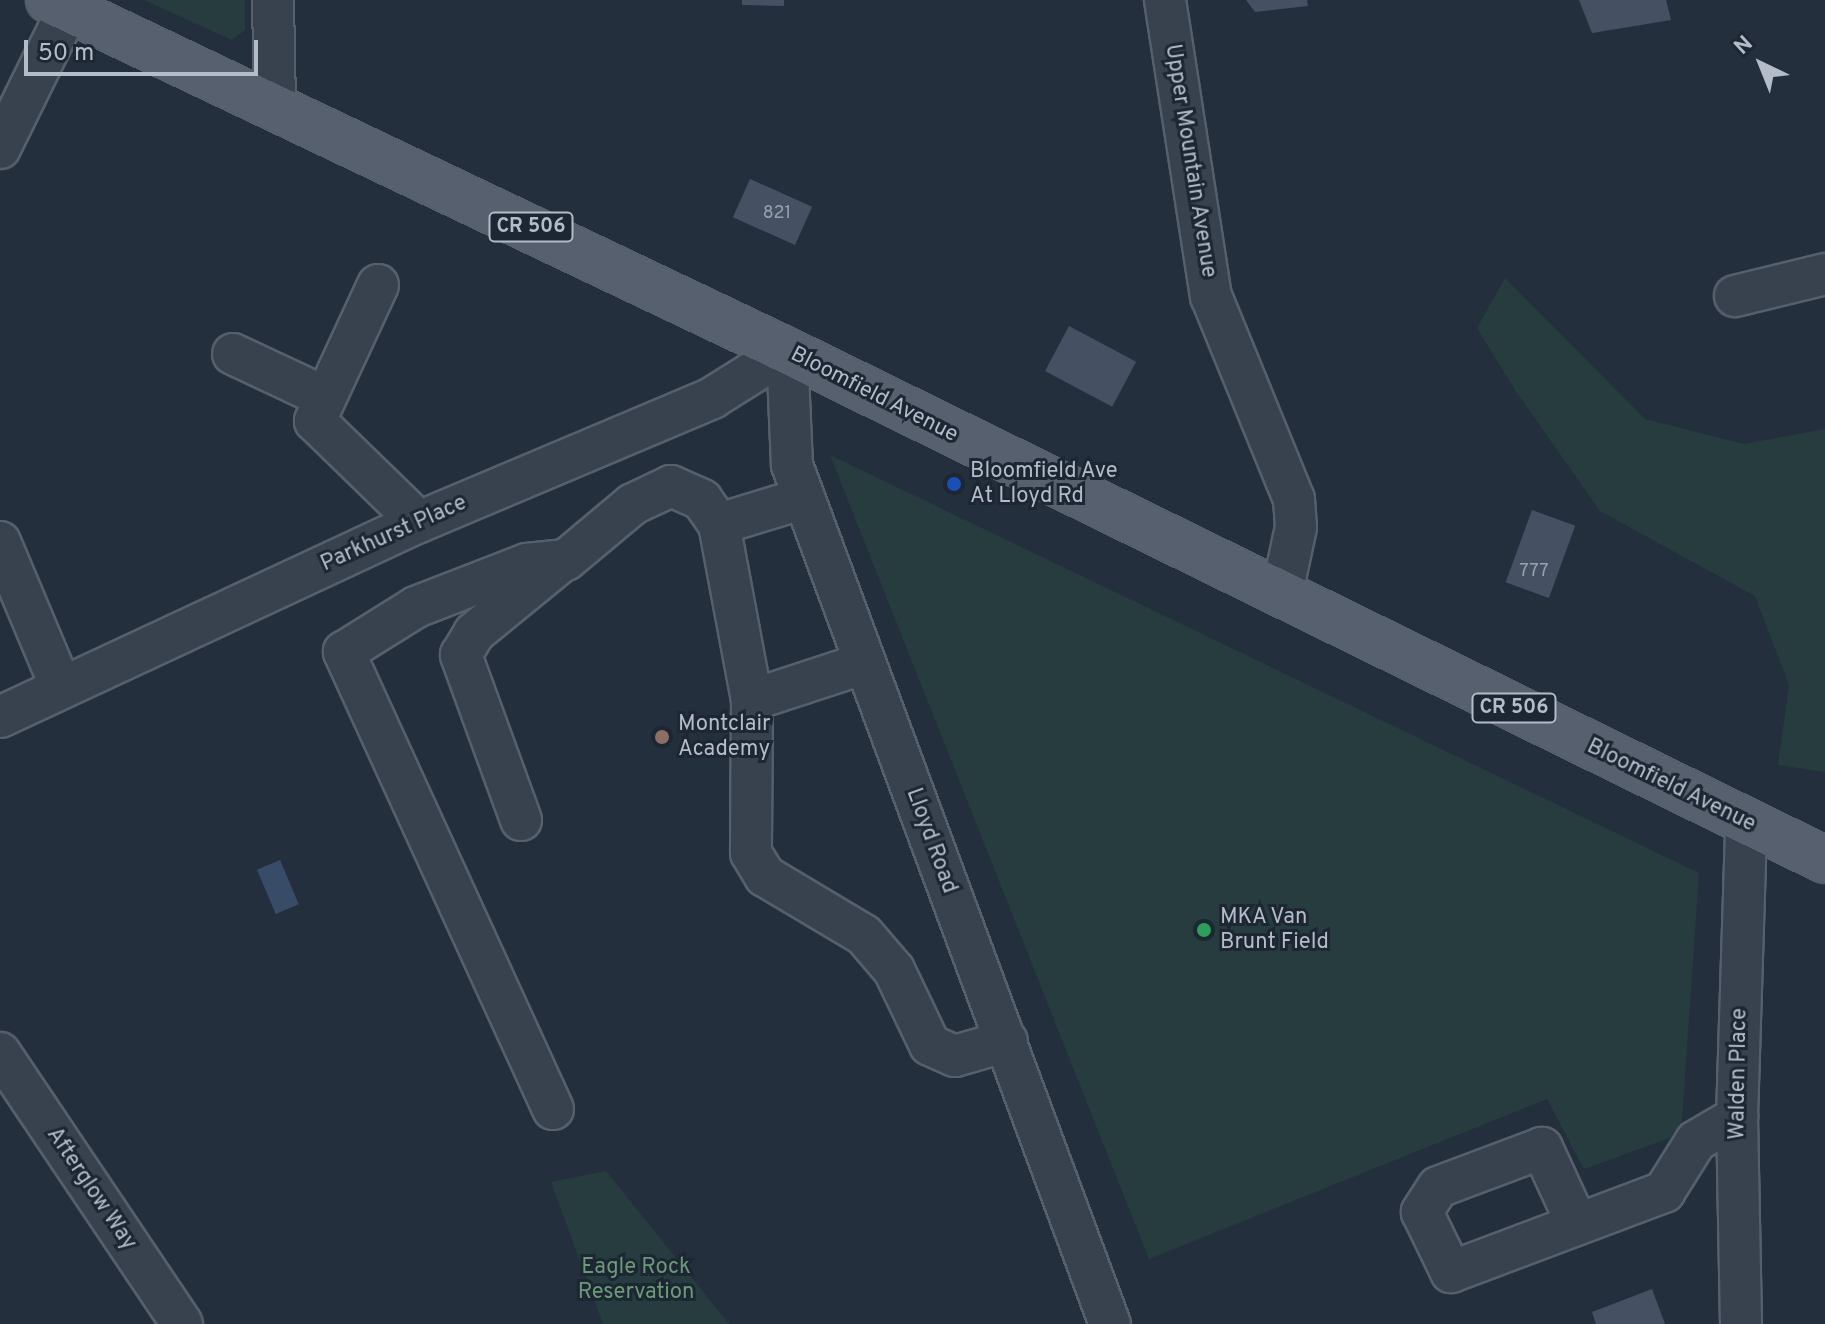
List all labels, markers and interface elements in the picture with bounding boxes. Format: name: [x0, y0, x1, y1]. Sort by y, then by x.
scale bar: [28, 24, 262, 74]
north arrow: [1721, 24, 1801, 104]
text: N: [1729, 31, 1759, 61]
text: 50 m: [38, 39, 94, 69]
street label: Upper Mountain Avenue: [1158, 42, 1222, 280]
house number: 821: [763, 203, 791, 225]
road number: CR 506: [487, 211, 575, 243]
street label: Bloomfield Avenue: [785, 341, 963, 449]
place label: Bloomfield Ave At Lloyd Rd: [970, 458, 1118, 510]
marker: Bloomfield Ave At Lloyd Rd: [945, 475, 963, 493]
street label: Parkhurst Place: [317, 490, 471, 578]
house number: 777: [1519, 561, 1549, 583]
road number: CR 506: [1470, 692, 1558, 724]
place label: Montclair Academy: [678, 711, 771, 762]
marker: Montclair Academy: [653, 728, 671, 746]
street label: Bloomfield Avenue: [1582, 734, 1760, 838]
street label: Lloyd Road: [900, 785, 962, 897]
place label: MKA Van Brunt Field: [1220, 904, 1329, 956]
marker: MKA Van Brunt Field: [1195, 921, 1213, 939]
street label: Walden Place: [1725, 1008, 1753, 1140]
street label: Afterglow Way: [40, 1123, 142, 1255]
park label: Eagle Rock Reservation: [578, 1254, 694, 1306]

